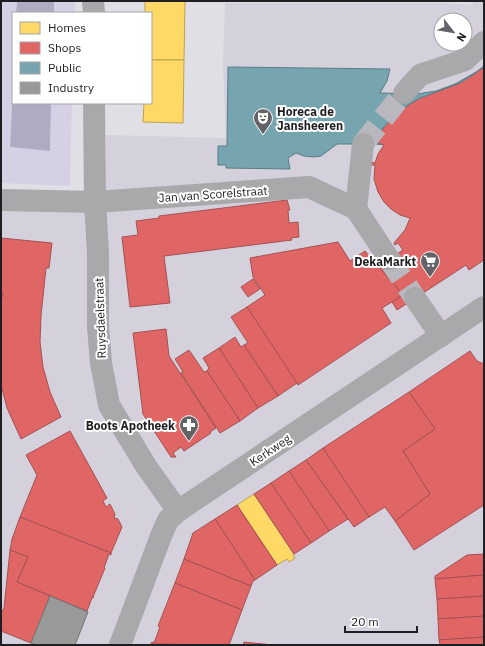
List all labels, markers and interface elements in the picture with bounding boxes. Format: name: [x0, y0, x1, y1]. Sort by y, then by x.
legend: [12, 12, 152, 104]
north arrow: [433, 12, 473, 52]
text: Homes: [48, 20, 86, 35]
text: N: [454, 30, 470, 44]
text: Shops: [48, 40, 81, 55]
text: Public: [48, 60, 81, 75]
text: Industry: [48, 80, 94, 95]
place label: Horeca de Jansheeren: [277, 104, 343, 133]
theatre icon: Horeca de Jansheeren: [252, 107, 274, 135]
street label: Jan van Scorelstraat: [158, 183, 268, 205]
supermarket icon: DekaMarkt: [419, 250, 441, 278]
place label: DekaMarkt: [354, 254, 416, 269]
street label: Ruysdaelstraat: [91, 277, 109, 359]
pharmacy icon: Boots Apotheek: [178, 414, 200, 442]
place label: Boots Apotheek: [86, 418, 175, 433]
street label: Kerkweg: [246, 430, 294, 469]
scale bar: [345, 608, 417, 634]
text: 20 m: [351, 614, 379, 629]

